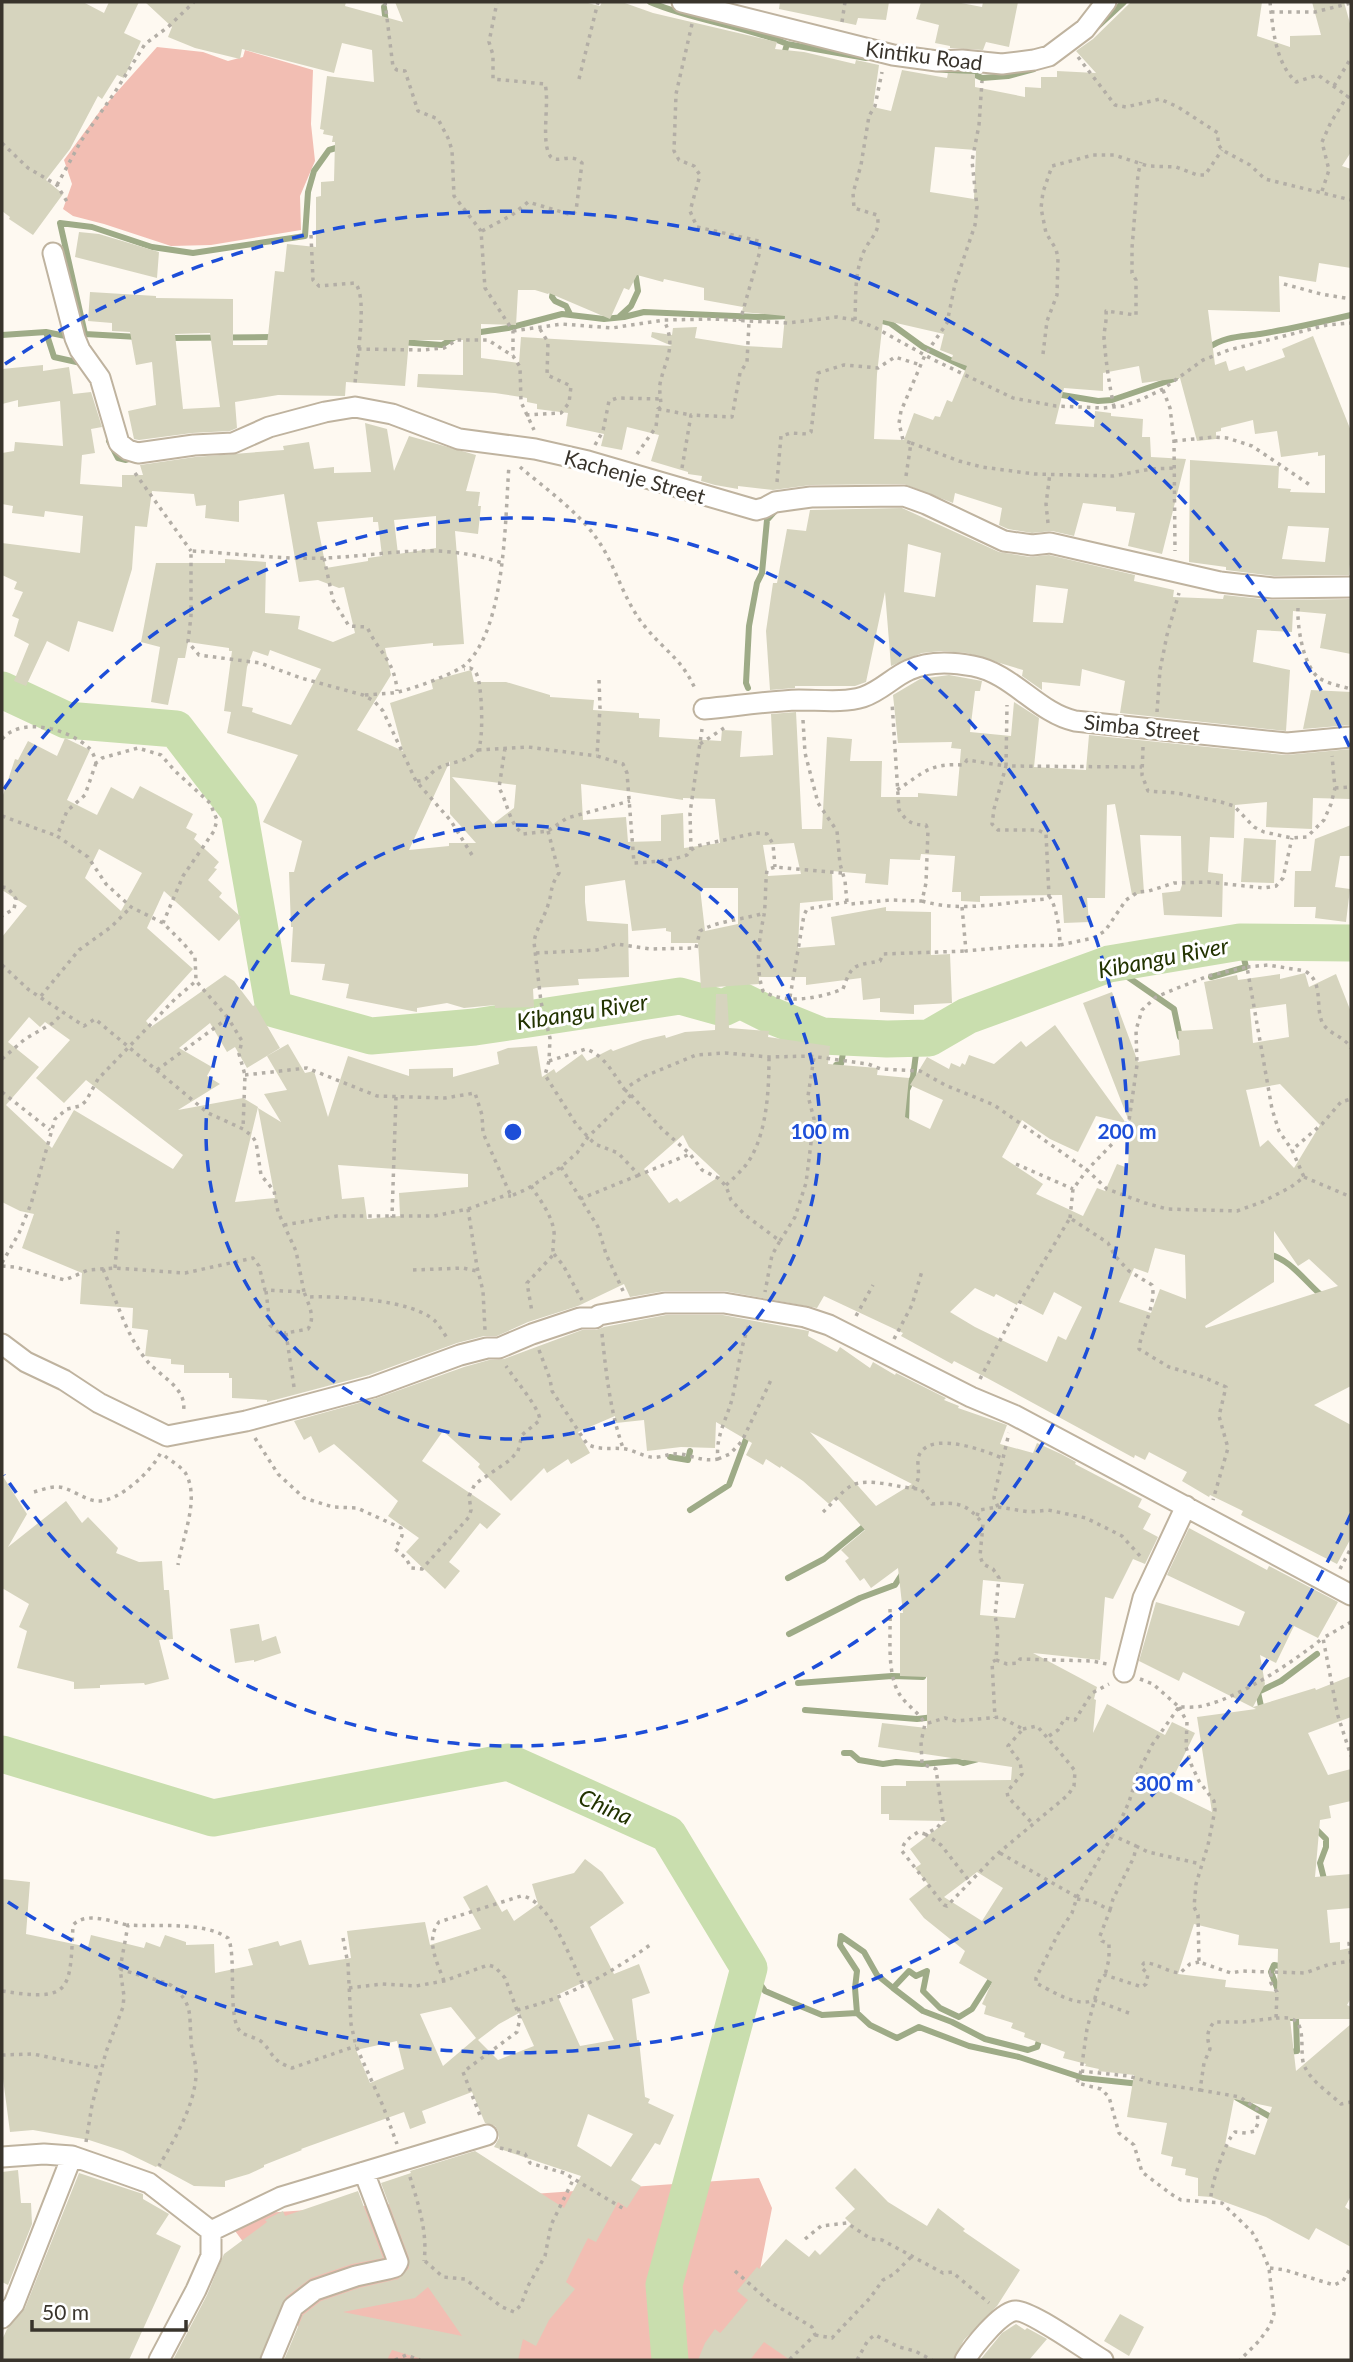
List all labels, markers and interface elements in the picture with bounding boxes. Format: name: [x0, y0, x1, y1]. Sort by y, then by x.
street label: Kintiku Road: [864, 35, 984, 75]
street label: Kachenje Street: [562, 444, 709, 508]
street label: Simba Street: [1083, 708, 1202, 746]
water label: Kibangu River: [1095, 930, 1232, 983]
water label: Kibangu River: [514, 987, 651, 1035]
text: 100 m: [790, 1118, 850, 1143]
text: 200 m: [1097, 1118, 1157, 1143]
centre of rings: [501, 1120, 525, 1144]
text: 300 m: [1134, 1770, 1194, 1795]
water label: China: [575, 1782, 637, 1830]
scale bar: [32, 2288, 186, 2332]
text: 50 m: [42, 2299, 89, 2324]

